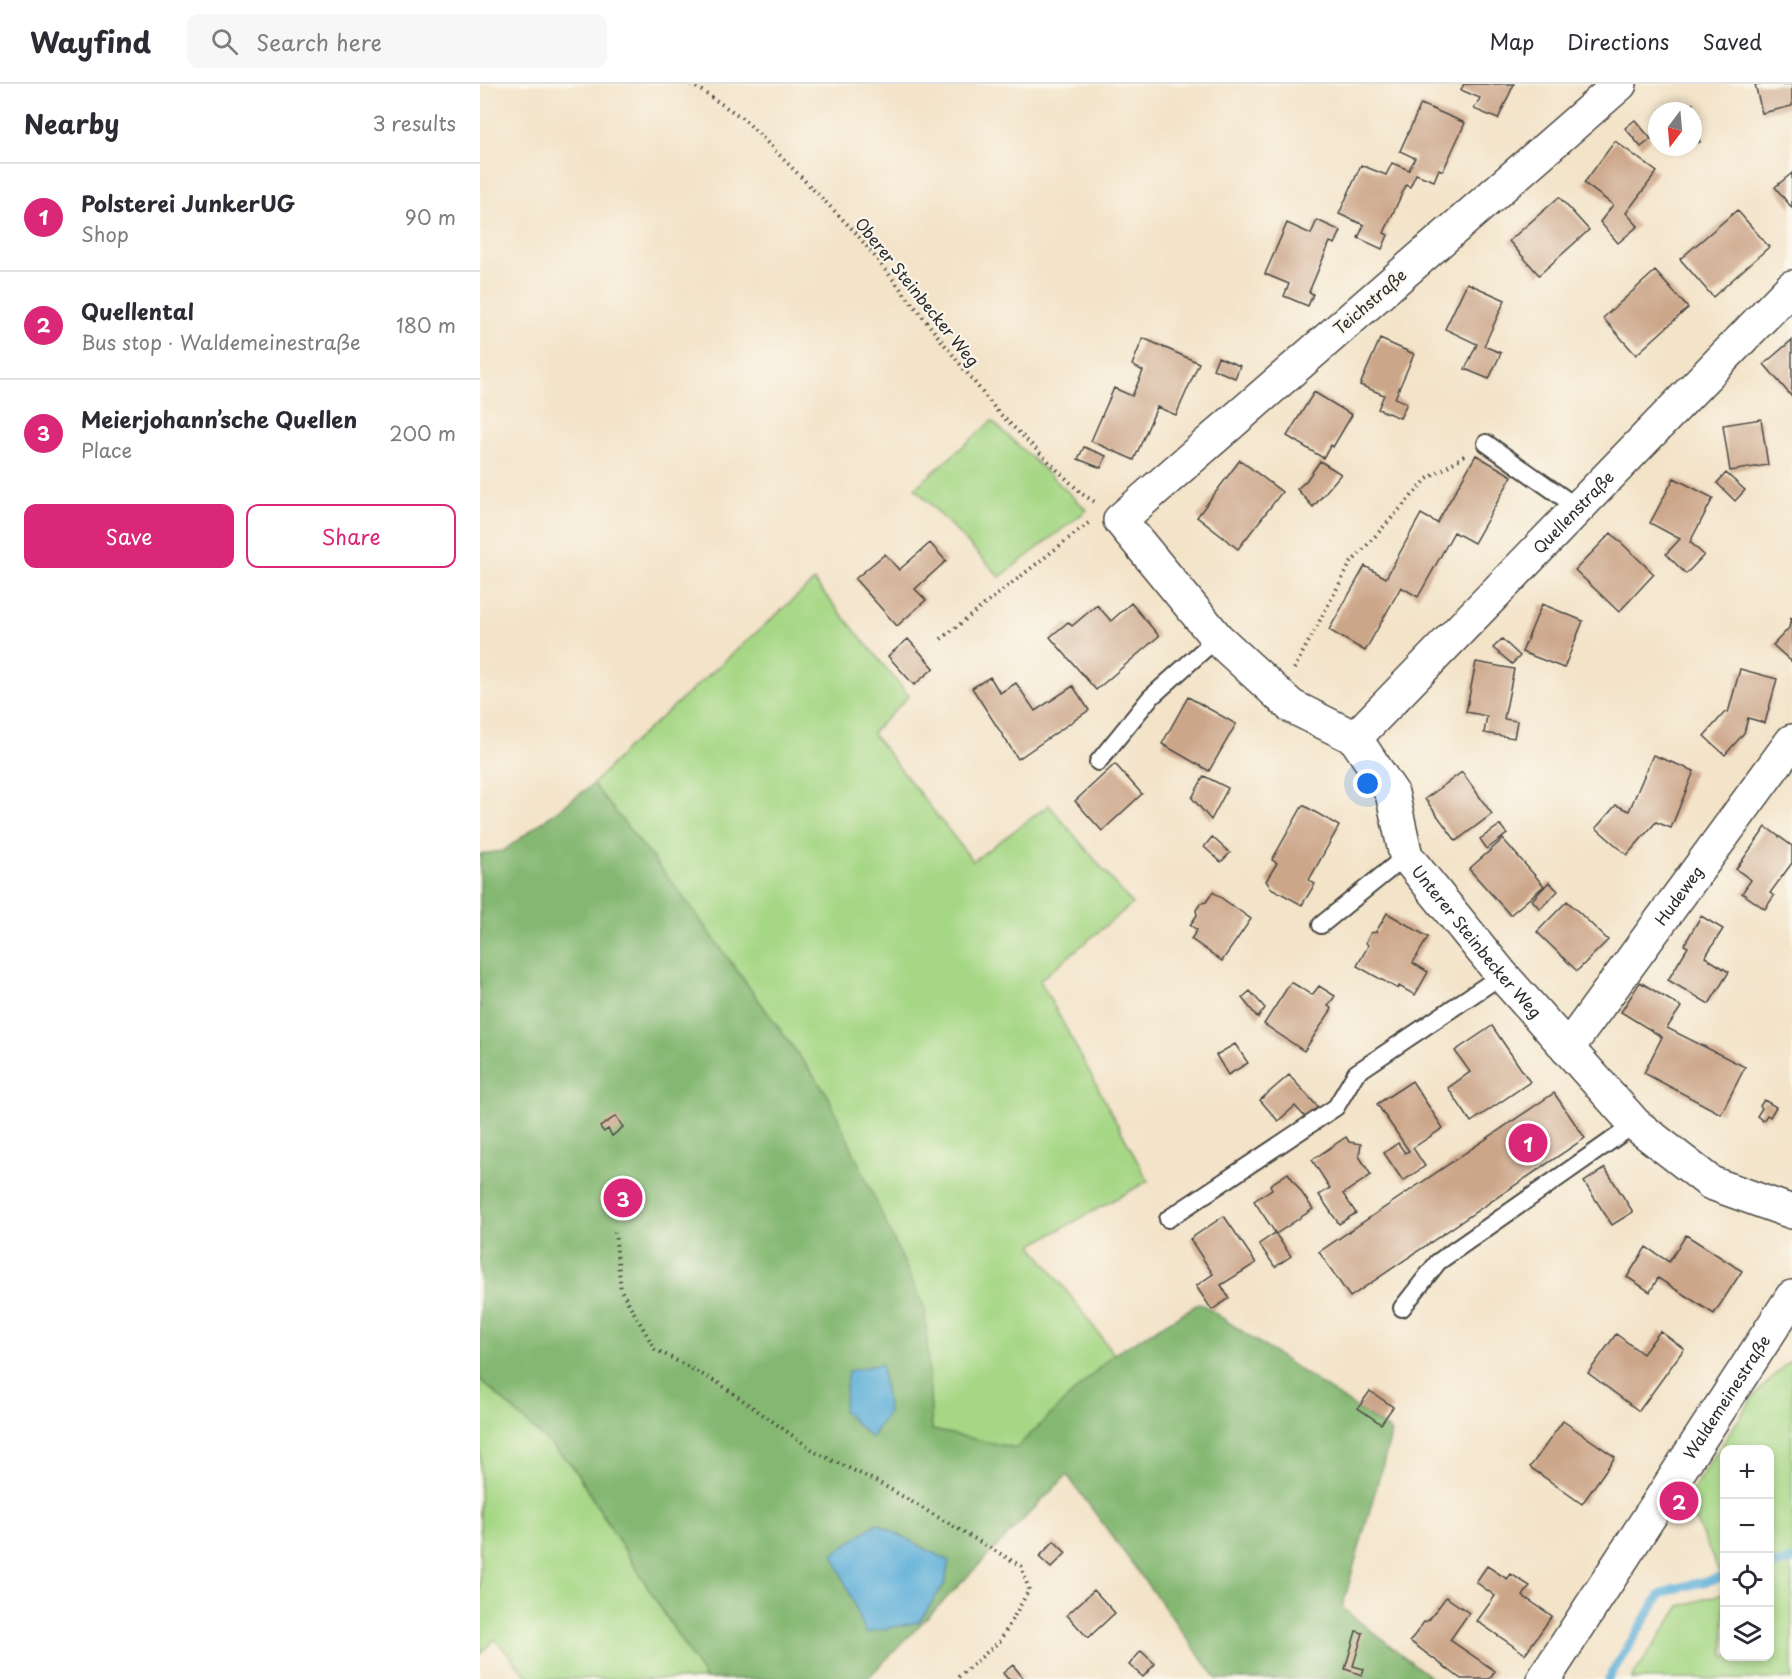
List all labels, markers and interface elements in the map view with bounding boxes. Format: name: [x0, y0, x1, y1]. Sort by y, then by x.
search box: [187, 14, 607, 68]
text: Wayfind: [30, 20, 151, 63]
icon: search: [208, 25, 241, 58]
text: Search here: [256, 25, 382, 58]
text: Map: [1489, 25, 1534, 57]
text: Directions: [1567, 25, 1669, 57]
text: Saved: [1702, 25, 1762, 57]
north arrow: [1648, 102, 1702, 156]
text: Nearby: [24, 104, 119, 143]
text: 3 results: [373, 108, 456, 138]
text: Polsterei JunkerUG: [81, 186, 295, 219]
text: 1: [39, 202, 48, 232]
text: 90 m: [405, 202, 456, 232]
street label: Oberer Steinbecker Weg: [850, 212, 985, 371]
text: Shop: [81, 219, 129, 249]
street label: Teichstraße: [1328, 263, 1411, 340]
text: Quellental: [81, 294, 194, 327]
text: 2: [36, 310, 51, 340]
text: 180 m: [396, 310, 456, 340]
text: Bus stop · Waldemeinestraße: [81, 327, 361, 357]
text: Meierjohann’sche Quellen: [81, 402, 357, 435]
text: 3: [37, 418, 50, 448]
text: 200 m: [389, 418, 456, 448]
text: Place: [81, 435, 132, 465]
street label: Quellenstraße: [1527, 465, 1619, 559]
button: Save: [24, 504, 234, 568]
button: Share: [246, 504, 456, 568]
your location: [1353, 769, 1382, 798]
street label: Unterer Steinbecker Weg: [1407, 859, 1548, 1023]
street label: Hudeweg: [1648, 860, 1708, 930]
pin: 1: [1508, 1120, 1548, 1166]
pin: 3: [604, 1176, 642, 1220]
street label: Waldemeinestraße: [1677, 1330, 1775, 1463]
map controls: [1720, 1445, 1774, 1661]
button: +: [1720, 1445, 1774, 1499]
pin: 2: [1660, 1478, 1698, 1524]
button: −: [1720, 1499, 1774, 1553]
button: locate: [1720, 1553, 1774, 1607]
button: layers: [1720, 1607, 1774, 1661]

